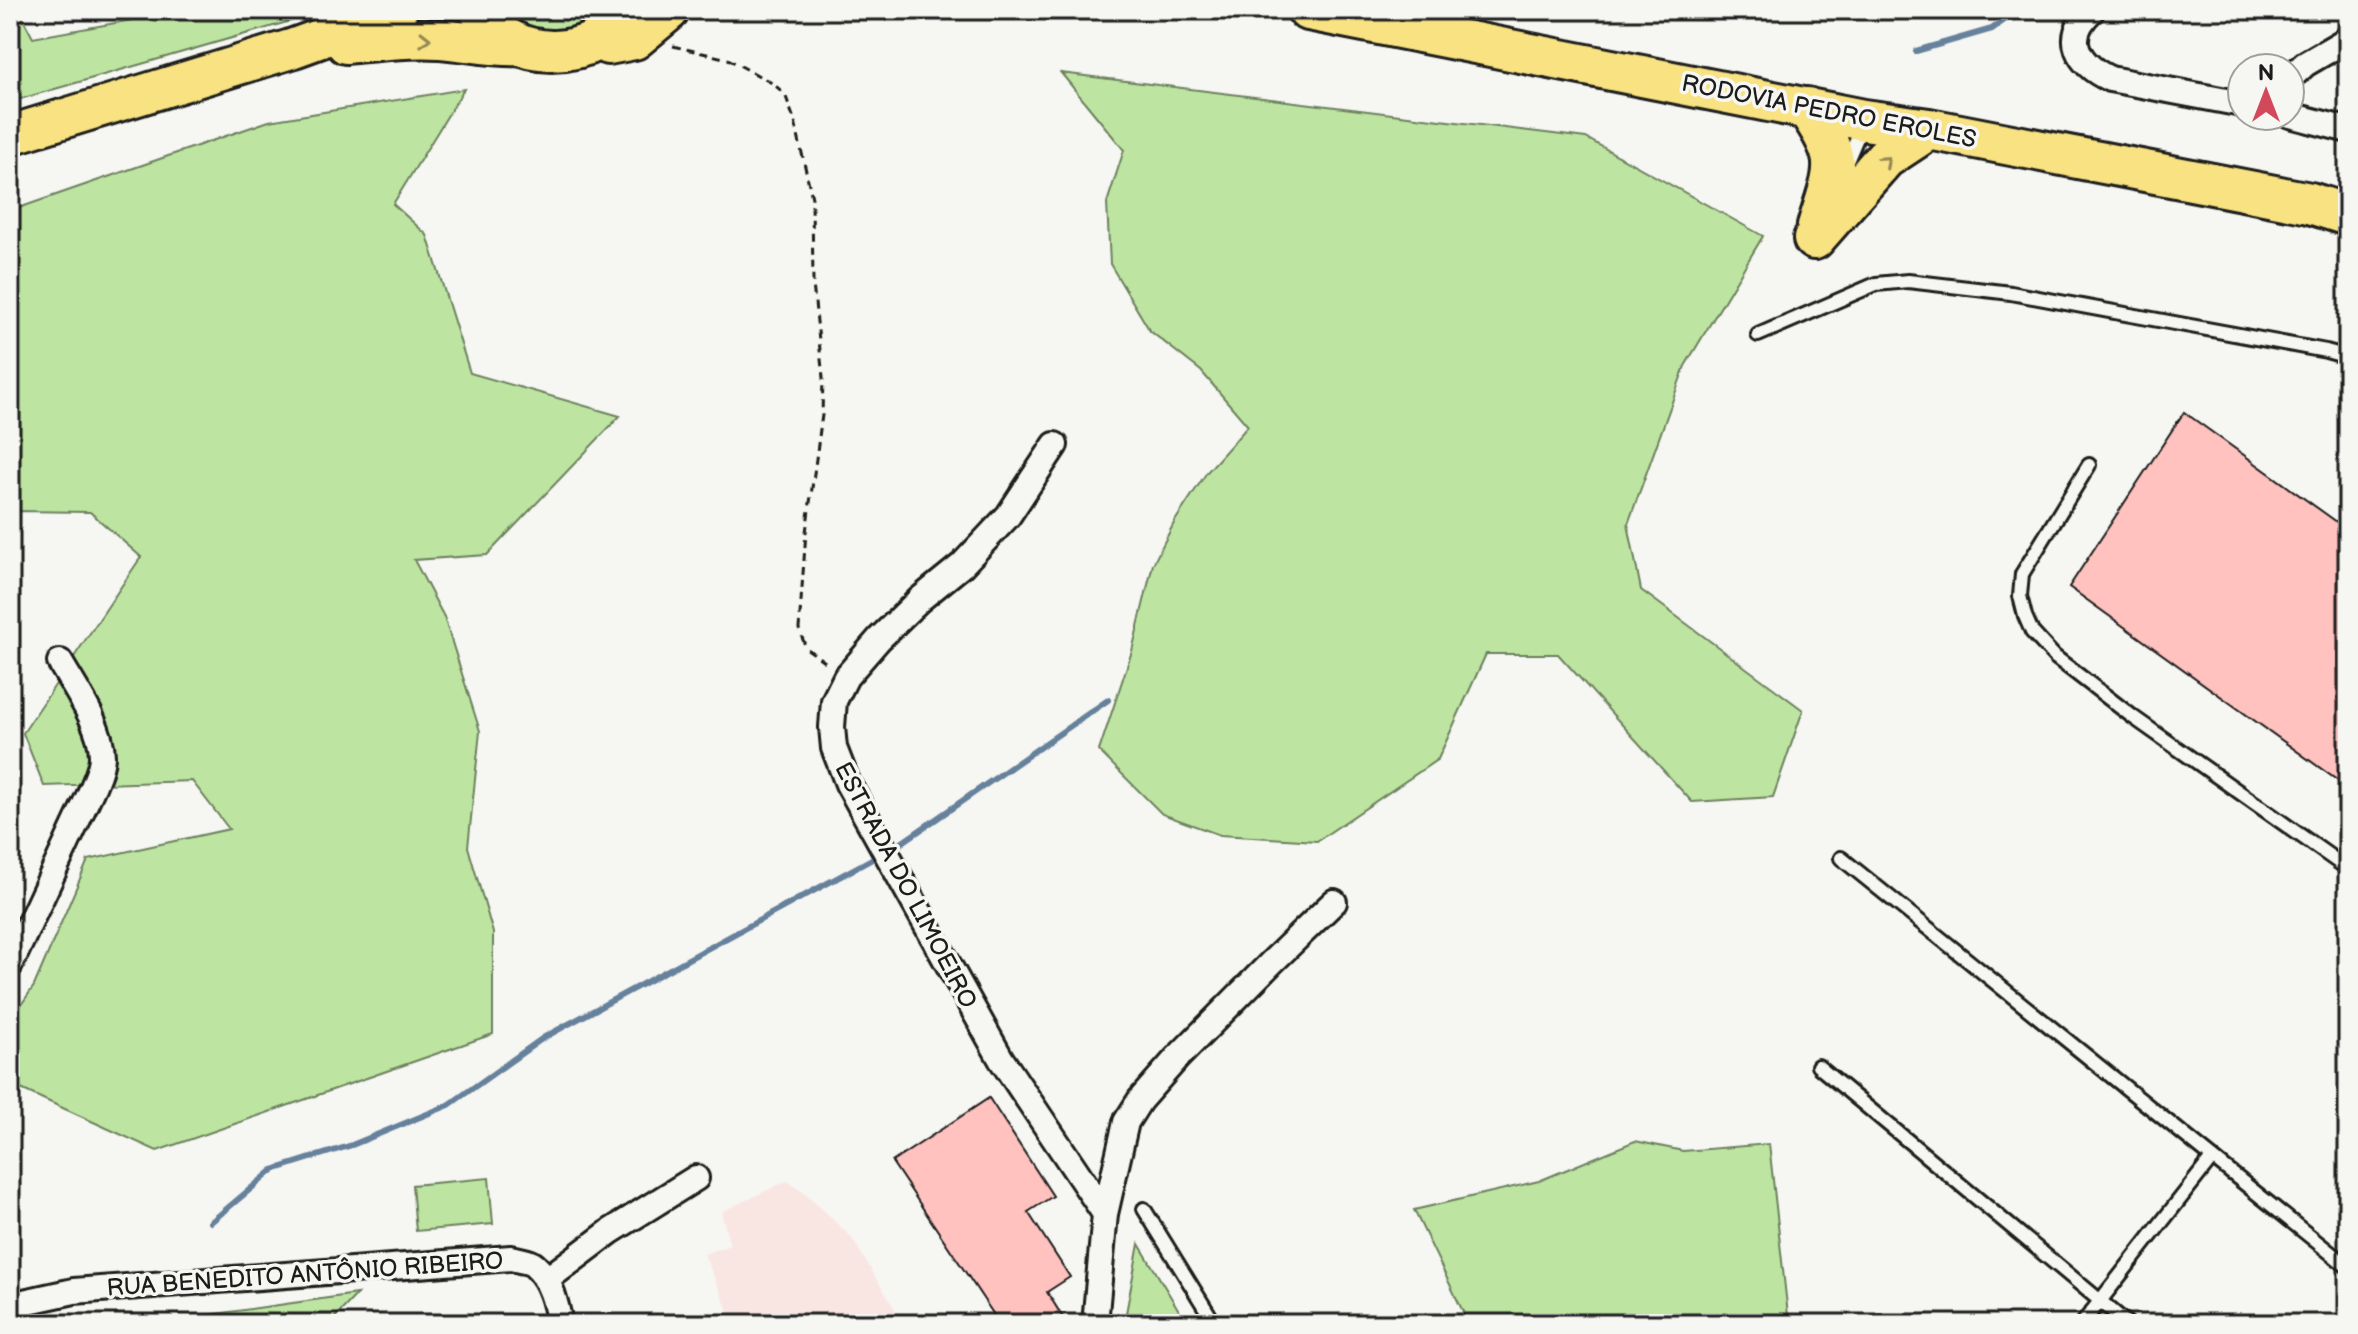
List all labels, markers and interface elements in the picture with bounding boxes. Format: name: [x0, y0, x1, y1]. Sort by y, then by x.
one-way arrow: [419, 30, 432, 48]
north arrow: [2226, 52, 2306, 132]
text: N: [2258, 60, 2274, 87]
street label: RODOVIA PEDRO EROLES: [1679, 69, 1979, 154]
one-way arrow: [1876, 155, 1890, 170]
street label: ESTRADA DO LIMOEIRO: [828, 757, 983, 1013]
street label: RUA BENEDITO ANTÔNIO RIBEIRO: [106, 1245, 504, 1303]

